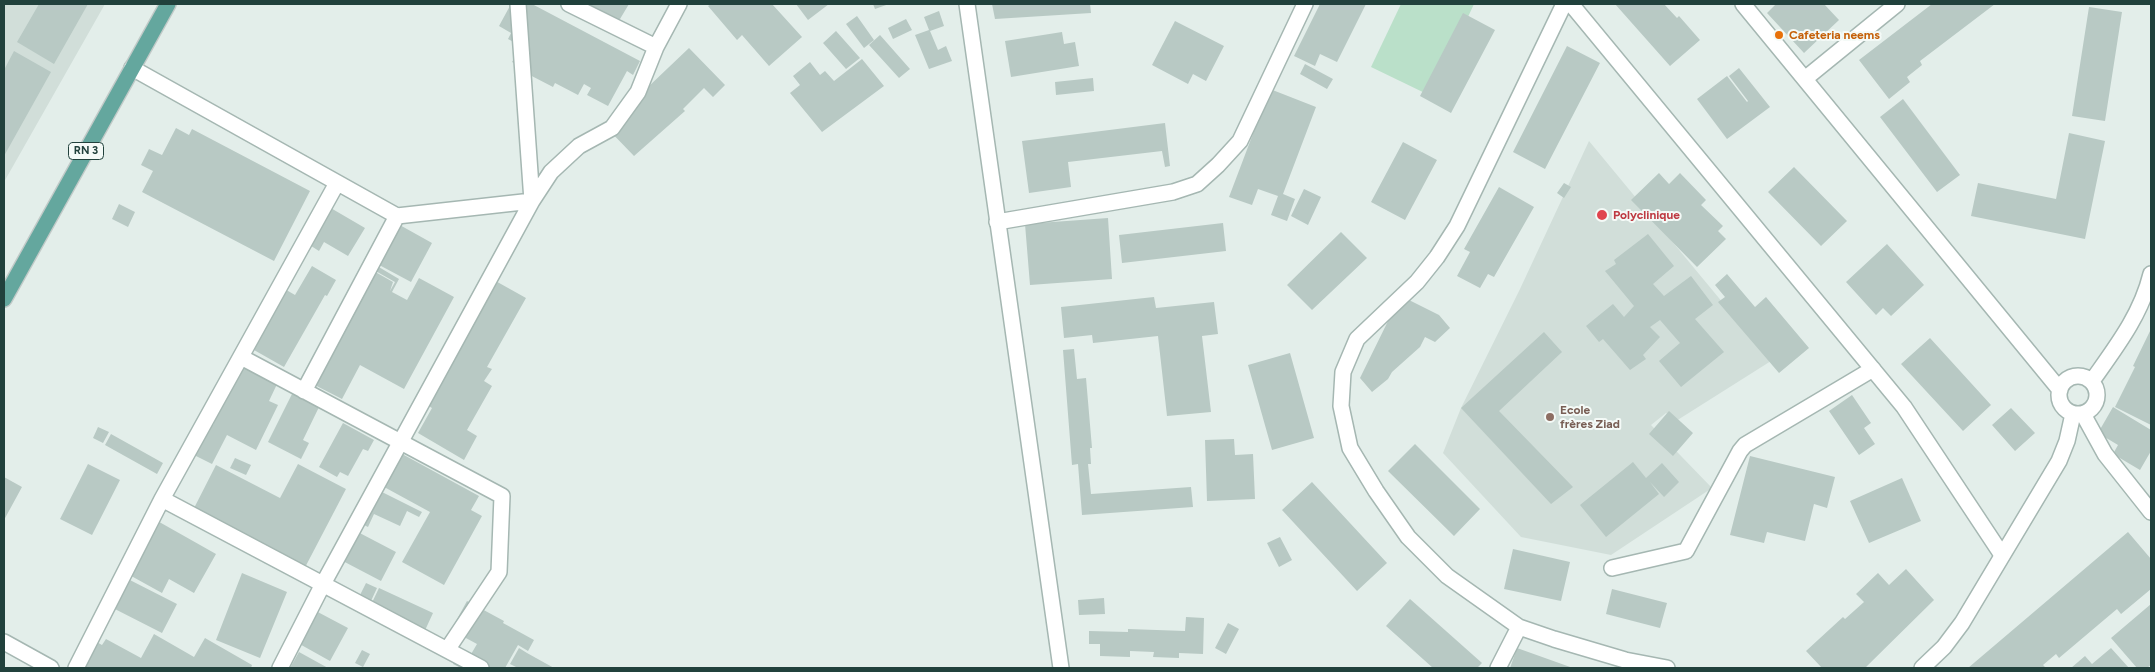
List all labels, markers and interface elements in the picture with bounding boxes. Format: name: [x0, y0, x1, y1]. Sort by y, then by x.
place label: Cafeteria neems: [1789, 28, 1880, 42]
marker: Cafeteria neems: [1773, 29, 1785, 41]
road number: RN 3: [68, 142, 104, 160]
marker: Polyclinique: [1595, 208, 1609, 222]
place label: Polyclinique: [1613, 208, 1680, 222]
place label: Ecole frères Ziad: [1560, 403, 1620, 431]
marker: Ecole frères Ziad: [1544, 411, 1556, 423]

